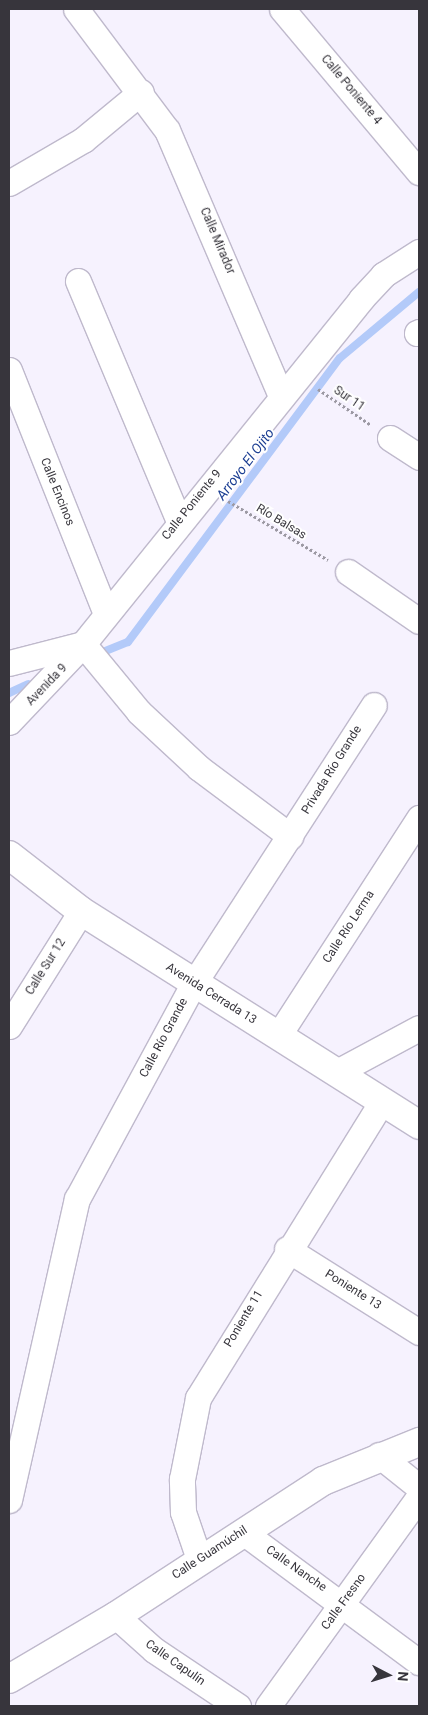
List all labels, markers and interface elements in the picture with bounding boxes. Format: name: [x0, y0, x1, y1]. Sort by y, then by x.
street label: Calle Poniente 4: [318, 52, 384, 128]
street label: Calle Mirador: [197, 206, 237, 276]
street label: Sur 11: [331, 383, 367, 415]
water label: Arroyo El Ojito: [213, 425, 277, 503]
street label: Calle Encinos: [37, 456, 77, 528]
street label: Calle Poniente 9: [159, 467, 225, 543]
street label: Río Balsas: [253, 501, 309, 543]
street label: Avenida 9: [24, 661, 70, 709]
street label: Privada Río Grande: [299, 723, 365, 817]
street label: Calle Río Lerma: [320, 888, 378, 966]
street label: Calle Sur 12: [23, 936, 69, 998]
street label: Avenida Cerrada 13: [163, 960, 259, 1028]
street label: Calle Río Grande: [137, 996, 191, 1080]
street label: Poniente 13: [322, 1267, 384, 1313]
street label: Poniente 11: [221, 1288, 267, 1350]
street label: Calle Guamúchil: [170, 1523, 250, 1583]
street label: Calle Nanche: [263, 1543, 329, 1595]
street label: Calle Fresno: [319, 1571, 369, 1633]
street label: Calle Capulín: [142, 1637, 208, 1689]
north arrow: [363, 1650, 413, 1700]
text: N: [395, 1671, 411, 1682]

